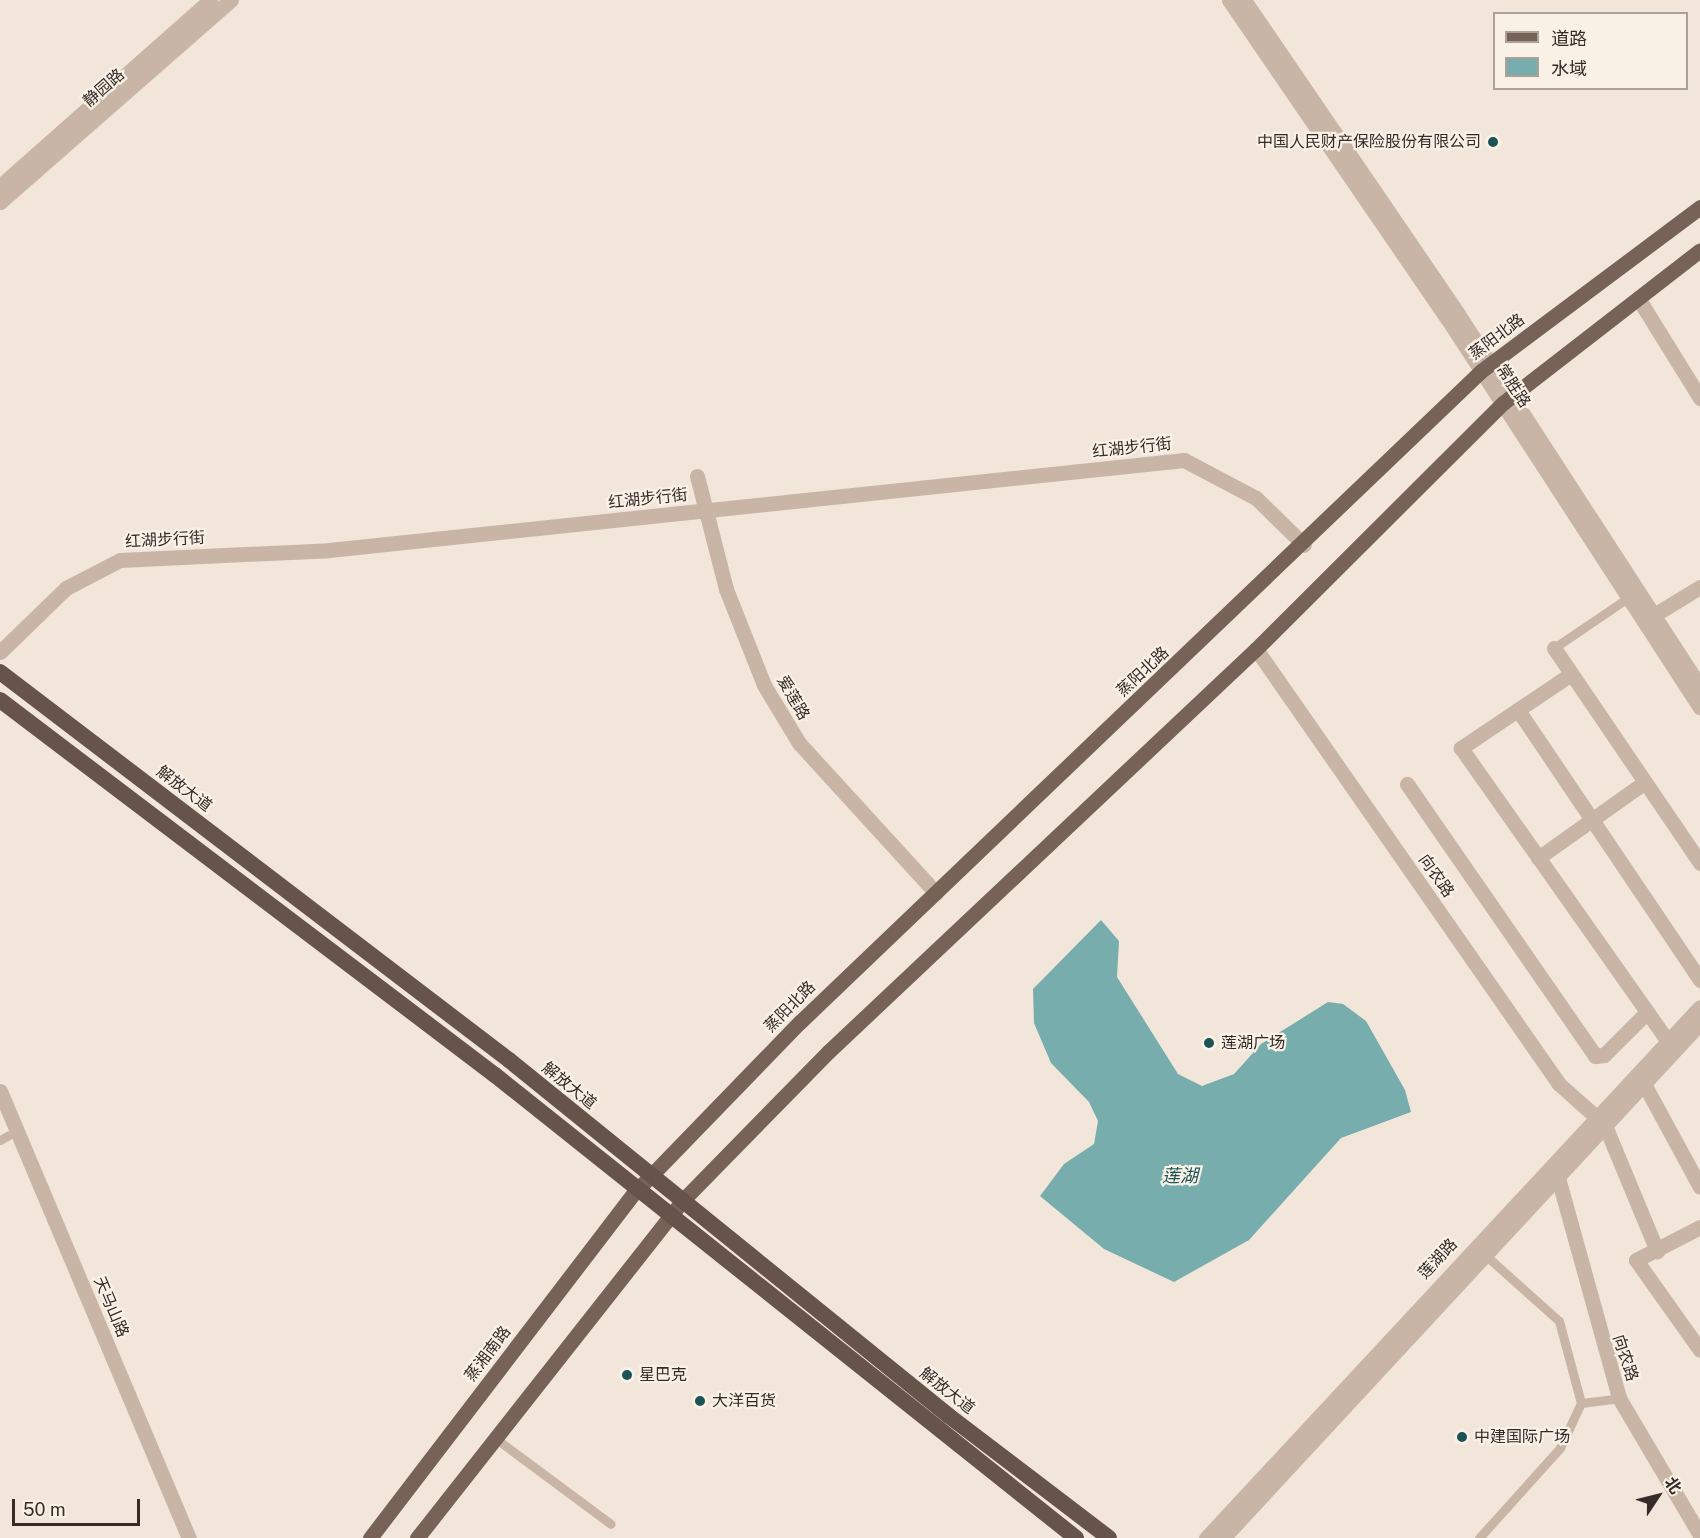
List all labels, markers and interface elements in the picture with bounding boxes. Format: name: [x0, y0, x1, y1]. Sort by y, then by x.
legend: [1493, 12, 1688, 90]
text: 道路: [1551, 28, 1587, 49]
text: 水域: [1551, 58, 1587, 79]
street label: 静园路: [80, 65, 128, 111]
place label: 中国人民财产保险股份有限公司: [1257, 132, 1481, 152]
marker: 中国人民财产保险股份有限公司: [1486, 135, 1500, 149]
street label: 蒸阳北路: [1466, 310, 1528, 364]
street label: 常胜路: [1492, 361, 1534, 411]
street label: 红湖步行街: [1091, 434, 1173, 462]
street label: 红湖步行街: [607, 485, 689, 513]
street label: 红湖步行街: [125, 528, 205, 552]
street label: 蒸阳北路: [1113, 643, 1173, 701]
street label: 爱莲路: [773, 672, 813, 724]
street label: 解放大道: [153, 762, 215, 816]
street label: 向农路: [1414, 851, 1458, 901]
street label: 蒸阳北路: [761, 978, 819, 1036]
place label: 莲湖广场: [1221, 1033, 1285, 1053]
marker: 莲湖广场: [1202, 1036, 1216, 1050]
street label: 解放大道: [538, 1058, 600, 1114]
water label: 莲湖: [1162, 1165, 1198, 1187]
street label: 莲湖路: [1415, 1235, 1461, 1283]
street label: 天马山路: [90, 1274, 132, 1340]
street label: 蒸湘南路: [461, 1323, 515, 1385]
street label: 向农路: [1608, 1332, 1642, 1384]
street label: 解放大道: [916, 1364, 978, 1418]
place label: 星巴克: [639, 1365, 687, 1385]
marker: 星巴克: [620, 1368, 634, 1382]
place label: 大洋百货: [712, 1391, 776, 1411]
marker: 大洋百货: [693, 1394, 707, 1408]
place label: 中建国际广场: [1474, 1427, 1570, 1447]
marker: 中建国际广场: [1455, 1430, 1469, 1444]
north arrow: [1628, 1466, 1688, 1526]
text: 北: [1661, 1473, 1686, 1497]
scale bar: [15, 1487, 142, 1525]
text: 50 m: [23, 1499, 66, 1520]

